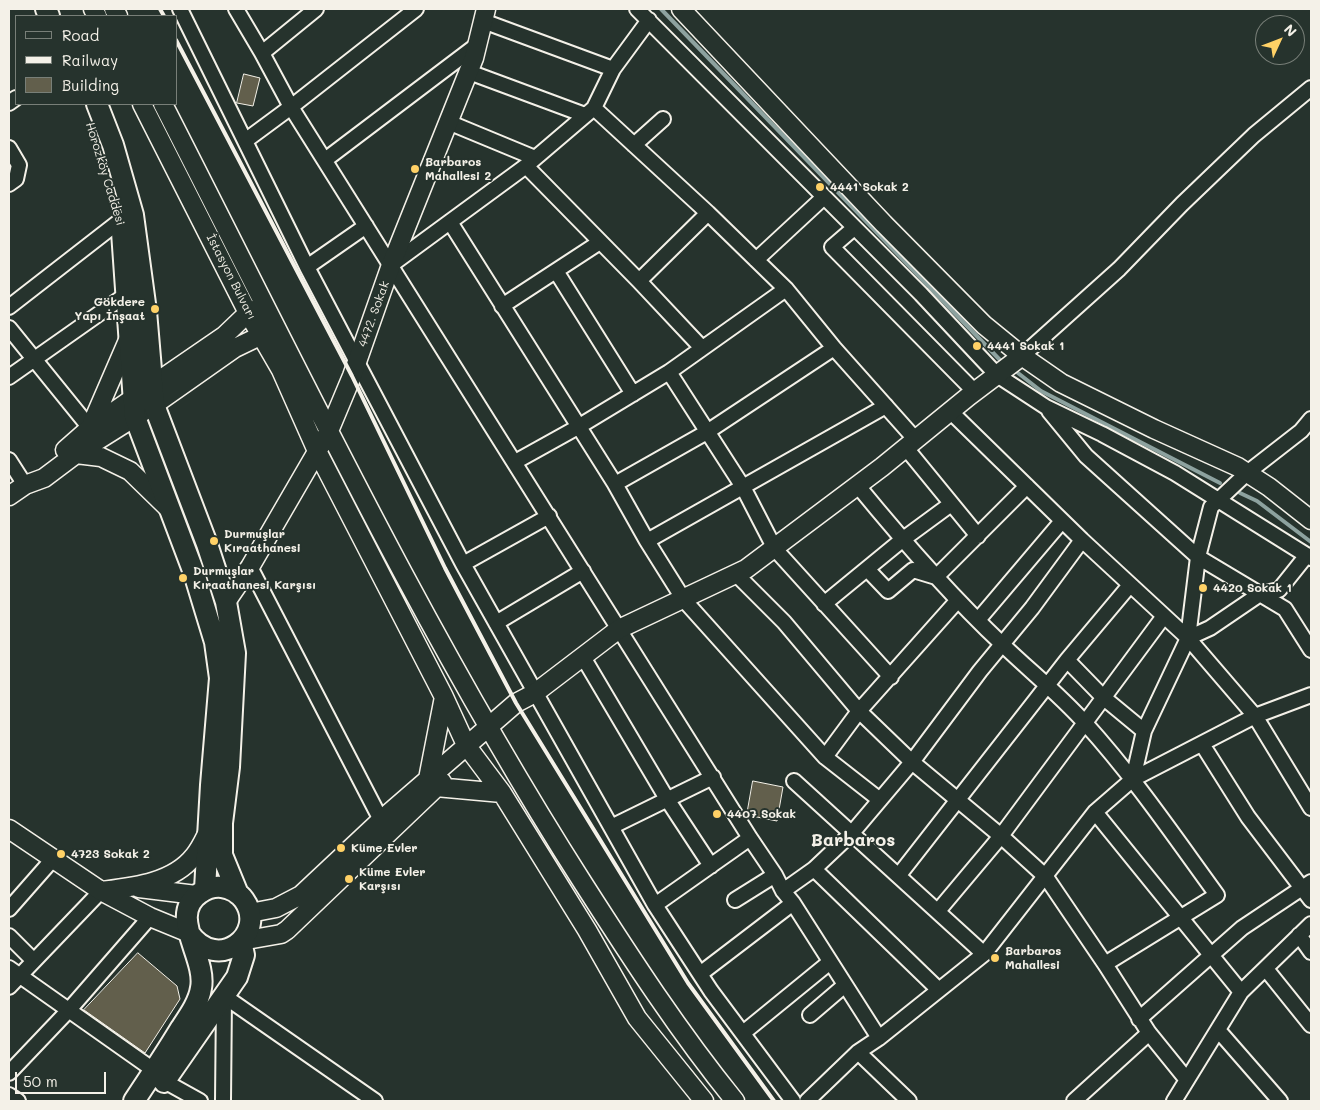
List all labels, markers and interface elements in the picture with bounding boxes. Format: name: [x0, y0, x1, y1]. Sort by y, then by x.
legend: [15, 15, 178, 105]
north arrow: [1255, 15, 1305, 65]
text: N: [1280, 20, 1301, 40]
text: Road: [62, 25, 99, 45]
text: Railway: [62, 50, 118, 70]
text: Building: [62, 75, 119, 95]
street label: Horozköy Caddesi: [82, 121, 128, 227]
place label: Barbaros Mahallesi 2: [425, 155, 491, 183]
marker: Barbaros Mahallesi 2: [409, 163, 421, 175]
place label: 4441 Sokak 2: [830, 180, 909, 194]
marker: 4441 Sokak 2: [814, 181, 826, 193]
street label: İstasyon Bulvarı: [203, 232, 259, 322]
street label: 4472. Sokak: [355, 279, 393, 349]
place label: Gökdere Yapı İnşaat: [75, 295, 145, 323]
marker: Gökdere Yapı İnşaat: [149, 303, 161, 315]
place label: 4441 Sokak 1: [987, 339, 1064, 353]
marker: 4441 Sokak 1: [971, 340, 983, 352]
place label: Durmuşlar Kıraathanesi: [224, 527, 301, 555]
marker: Durmuşlar Kıraathanesi: [208, 535, 220, 547]
place label: Durmuşlar Kıraathanesi Karşısı: [193, 564, 316, 592]
marker: Durmuşlar Kıraathanesi Karşısı: [177, 572, 189, 584]
place label: 4420 Sokak 1: [1213, 581, 1292, 595]
marker: 4420 Sokak 1: [1197, 582, 1209, 594]
place label: 4407 Sokak: [727, 807, 796, 821]
marker: 4407 Sokak: [711, 808, 723, 820]
district label: Barbaros: [811, 829, 895, 851]
place label: Küme Evler: [351, 841, 418, 855]
marker: Küme Evler: [335, 842, 347, 854]
place label: 4723 Sokak 2: [71, 847, 150, 861]
marker: 4723 Sokak 2: [55, 848, 67, 860]
place label: Küme Evler Karşısı: [359, 865, 426, 893]
marker: Küme Evler Karşısı: [343, 873, 355, 885]
place label: Barbaros Mahallesi: [1005, 944, 1061, 972]
marker: Barbaros Mahallesi: [989, 952, 1001, 964]
scale bar: [18, 1062, 109, 1094]
text: 50 m: [23, 1071, 58, 1091]

